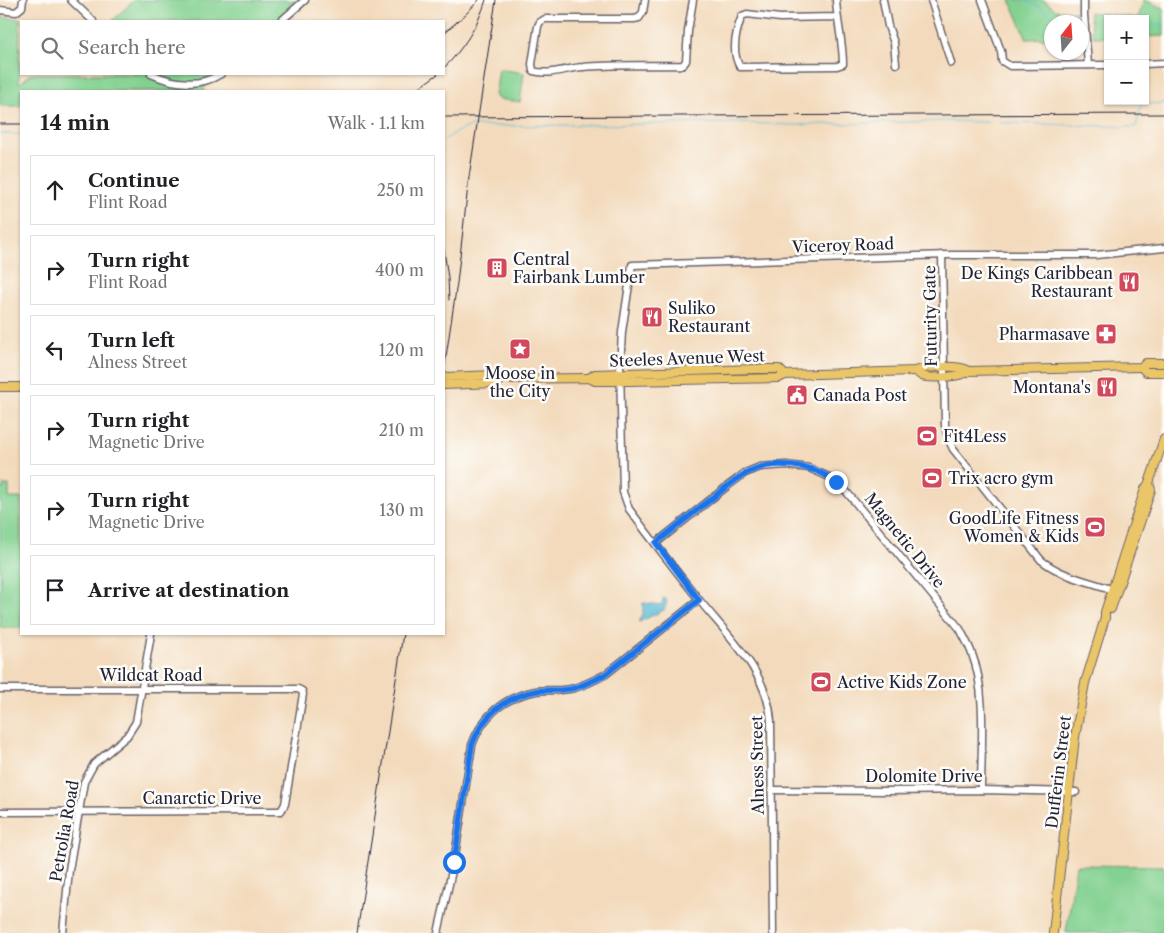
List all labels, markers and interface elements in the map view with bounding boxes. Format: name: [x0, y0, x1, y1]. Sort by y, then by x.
north arrow: [1044, 15, 1089, 60]
map controls: [1104, 15, 1149, 105]
button: +: [1104, 15, 1149, 60]
search box: [20, 20, 445, 75]
icon: search: [38, 34, 66, 62]
text: Search here: [78, 36, 186, 59]
button: −: [1104, 60, 1149, 105]
text: 14 min: [40, 110, 110, 135]
text: Walk · 1.1 km: [328, 113, 425, 133]
text: Continue: [88, 169, 180, 192]
icon: ahead: [41, 176, 69, 204]
text: 250 m: [377, 180, 424, 200]
text: Flint Road: [88, 192, 168, 212]
street label: Viceroy Road: [791, 233, 895, 257]
text: Turn right: [88, 249, 189, 272]
place label: Central Fairbank Lumber: [513, 249, 645, 287]
icon: right: [41, 256, 69, 284]
building icon: Central Fairbank Lumber: [485, 256, 509, 280]
text: 400 m: [375, 260, 424, 280]
place label: De Kings Caribbean Restaurant: [961, 263, 1113, 301]
street label: Futurity Gate: [919, 265, 941, 367]
restaurant icon: De Kings Caribbean Restaurant: [1117, 270, 1141, 294]
text: Flint Road: [88, 272, 168, 292]
place label: Suliko Restaurant: [668, 298, 751, 336]
restaurant icon: Suliko Restaurant: [640, 305, 664, 329]
pharmacy icon: Pharmasave: [1094, 322, 1118, 346]
place label: Pharmasave: [999, 324, 1090, 344]
text: Turn left: [88, 329, 175, 352]
icon: left: [41, 336, 69, 364]
place icon: Moose in the City: [508, 337, 532, 361]
text: 120 m: [379, 340, 424, 360]
street label: Steeles Avenue West: [609, 345, 765, 371]
text: Alness Street: [88, 352, 187, 372]
place label: Moose in the City: [485, 363, 555, 401]
restaurant icon: Montana's: [1095, 375, 1119, 399]
place label: Montana's: [1013, 377, 1091, 397]
public building icon: Canada Post: [785, 383, 809, 407]
place label: Canada Post: [813, 385, 907, 405]
text: Turn right: [88, 409, 189, 432]
icon: right: [41, 416, 69, 444]
text: 210 m: [379, 420, 424, 440]
sports icon: Fit4Less: [915, 424, 939, 448]
place label: Fit4Less: [943, 426, 1007, 446]
text: Magnetic Drive: [88, 432, 205, 452]
sports icon: Trix acro gym: [920, 466, 944, 490]
place label: Trix acro gym: [948, 468, 1054, 488]
route end: [825, 471, 848, 494]
street label: Magnetic Drive: [861, 488, 950, 592]
text: Turn right: [88, 489, 189, 512]
icon: right: [41, 496, 69, 524]
text: 130 m: [379, 500, 424, 520]
place label: GoodLife Fitness Women & Kids: [949, 508, 1079, 546]
text: Magnetic Drive: [88, 512, 205, 532]
sports icon: GoodLife Fitness Women & Kids: [1083, 515, 1107, 539]
icon: arrive: [41, 576, 69, 604]
text: Arrive at destination: [88, 579, 289, 602]
street label: Wildcat Road: [98, 665, 203, 685]
sports icon: Active Kids Zone: [809, 670, 833, 694]
place label: Active Kids Zone: [836, 672, 967, 692]
street label: Dufferin Street: [1041, 714, 1075, 830]
street label: Alness Street: [746, 715, 768, 816]
street label: Dolomite Drive: [865, 766, 983, 786]
street label: Petrolia Road: [45, 778, 83, 883]
street label: Canarctic Drive: [143, 788, 261, 808]
route start: [443, 851, 466, 874]

